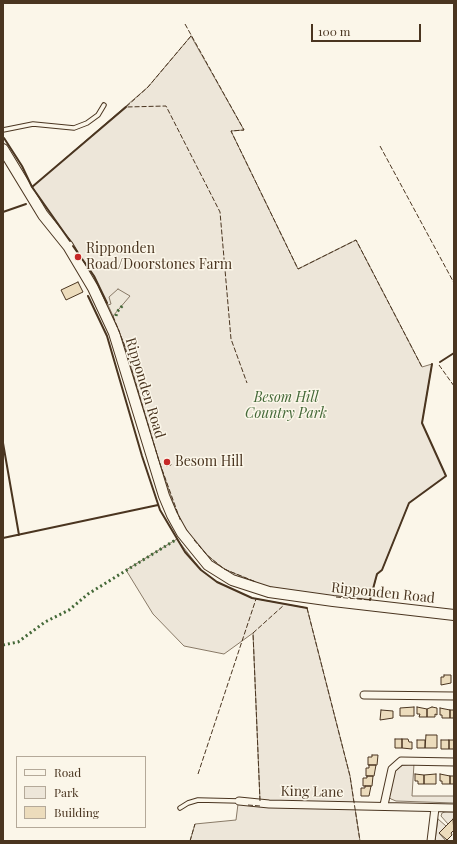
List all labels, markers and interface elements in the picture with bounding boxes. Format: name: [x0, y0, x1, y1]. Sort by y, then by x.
scale bar: [313, 16, 423, 42]
text: 100 m: [318, 23, 350, 39]
place label: Ripponden Road/Doorstones Farm: [86, 241, 232, 274]
marker: Ripponden Road/Doorstones Farm: [73, 252, 83, 262]
street label: Ripponden Road: [122, 336, 168, 440]
park label: Besom Hill Country Park: [245, 390, 327, 422]
place label: Besom Hill: [175, 454, 243, 470]
marker: Besom Hill: [162, 457, 172, 467]
street label: Ripponden Road: [330, 579, 436, 607]
legend: [16, 756, 146, 828]
text: Road: [54, 764, 81, 780]
street label: King Lane: [280, 783, 344, 801]
text: Park: [54, 784, 79, 800]
text: Building: [54, 804, 99, 820]

